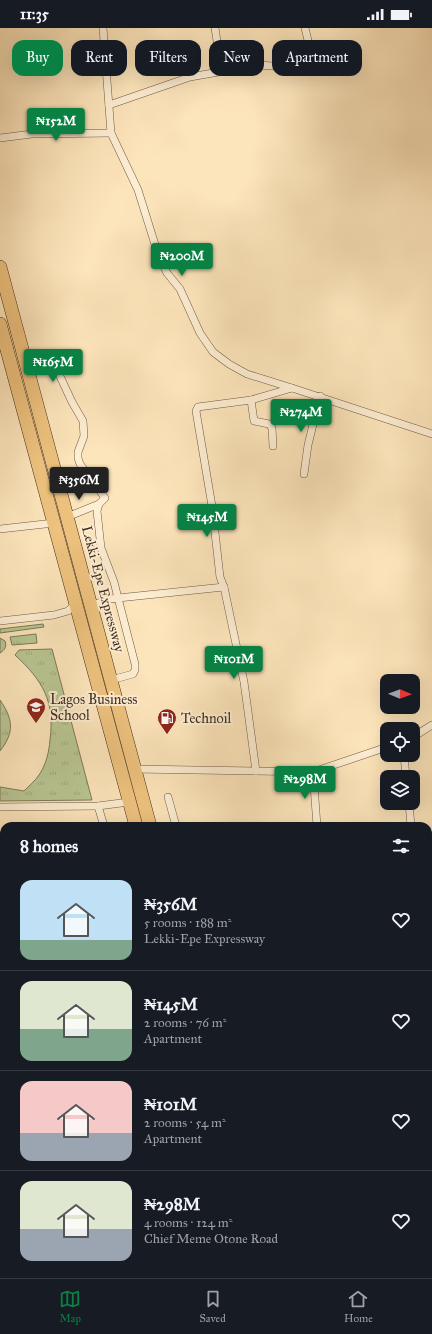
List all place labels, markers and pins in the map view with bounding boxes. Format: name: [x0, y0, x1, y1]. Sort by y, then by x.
pin: ₦152M: [28, 108, 84, 142]
pin: ₦200M: [154, 243, 210, 277]
pin: ₦165M: [25, 349, 81, 383]
pin: ₦274M: [273, 399, 329, 433]
pin: ₦356M: [51, 467, 107, 501]
pin: ₦145M: [179, 504, 235, 538]
pin: ₦101M: [206, 646, 262, 680]
place label: Lagos Business School: [50, 691, 137, 724]
school or university icon: Lagos Business School: [25, 696, 47, 724]
fuel station icon: Technoil: [156, 707, 178, 735]
place label: Technoil: [181, 710, 232, 727]
pin: ₦298M: [277, 766, 333, 800]

